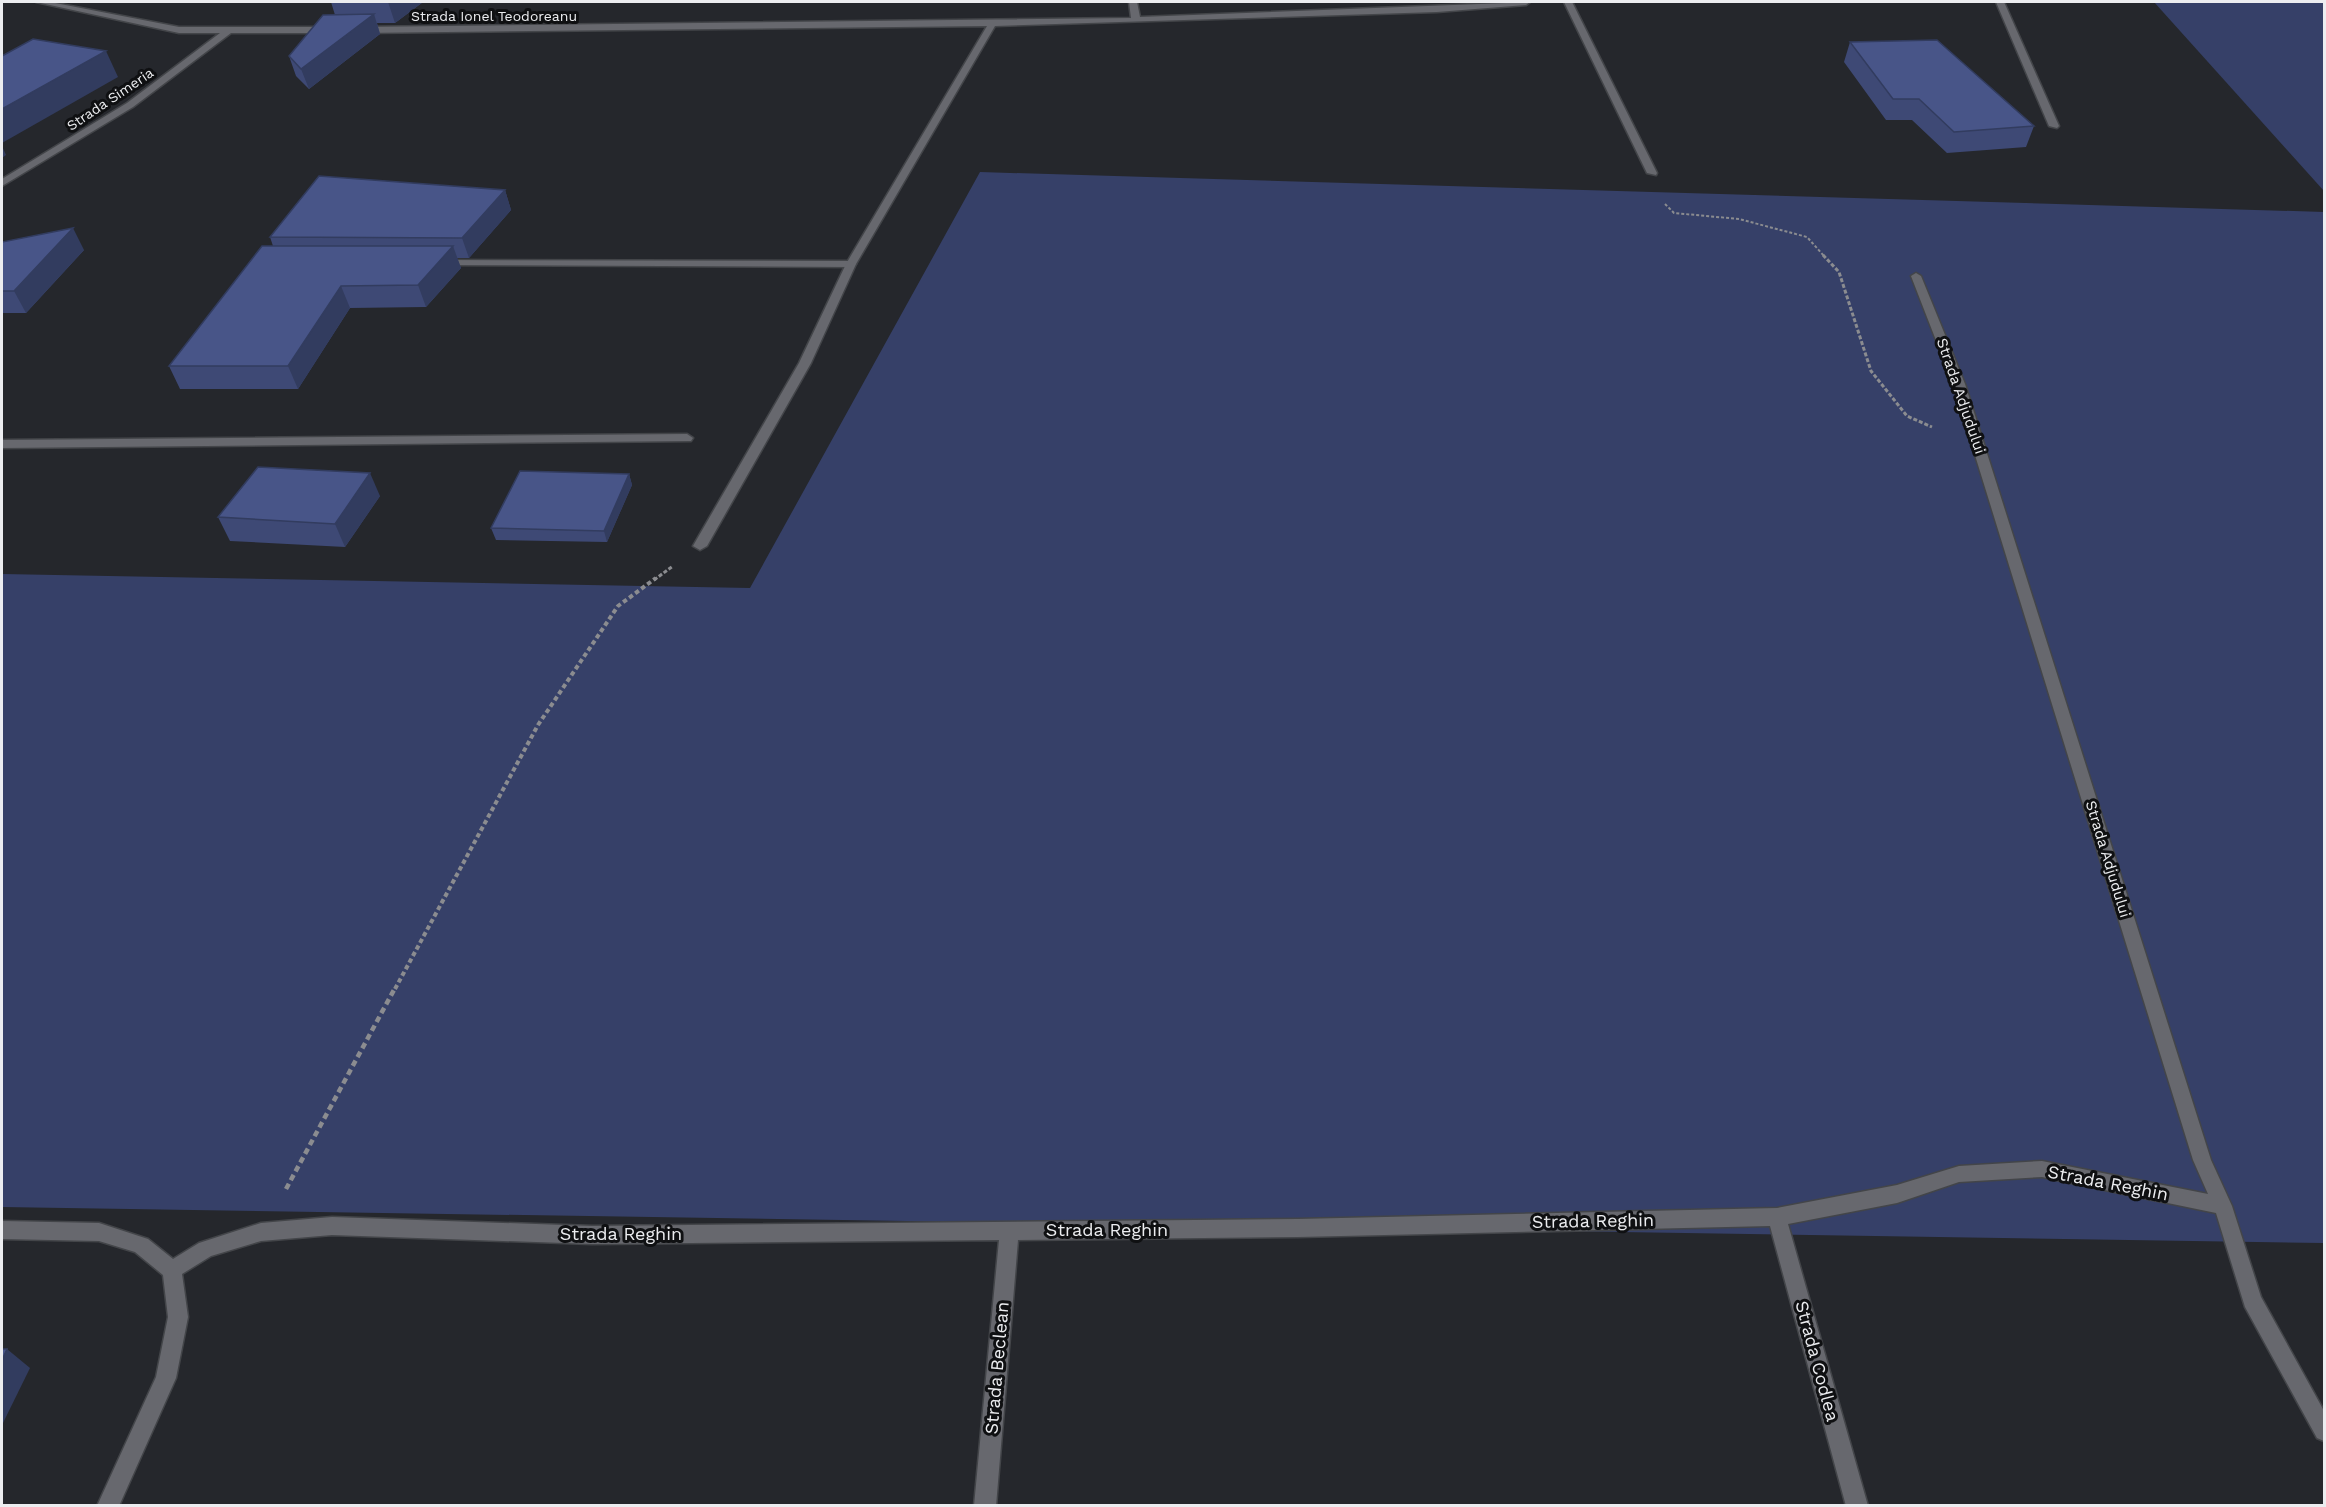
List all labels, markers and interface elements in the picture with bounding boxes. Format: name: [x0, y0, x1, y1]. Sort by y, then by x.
street label: Strada Ionel Teodoreanu: [411, 8, 577, 24]
street label: Strada Simeria: [64, 64, 156, 134]
street label: Strada Adjudului: [1933, 336, 1989, 456]
street label: Strada Adjudului: [2082, 798, 2134, 920]
street label: Strada Reghin: [2046, 1161, 2170, 1204]
street label: Strada Reghin: [1532, 1209, 1654, 1232]
street label: Strada Reghin: [1046, 1219, 1168, 1240]
street label: Strada Reghin: [560, 1223, 682, 1244]
street label: Strada Codlea: [1791, 1298, 1844, 1424]
street label: Strada Beclean: [980, 1301, 1013, 1435]

